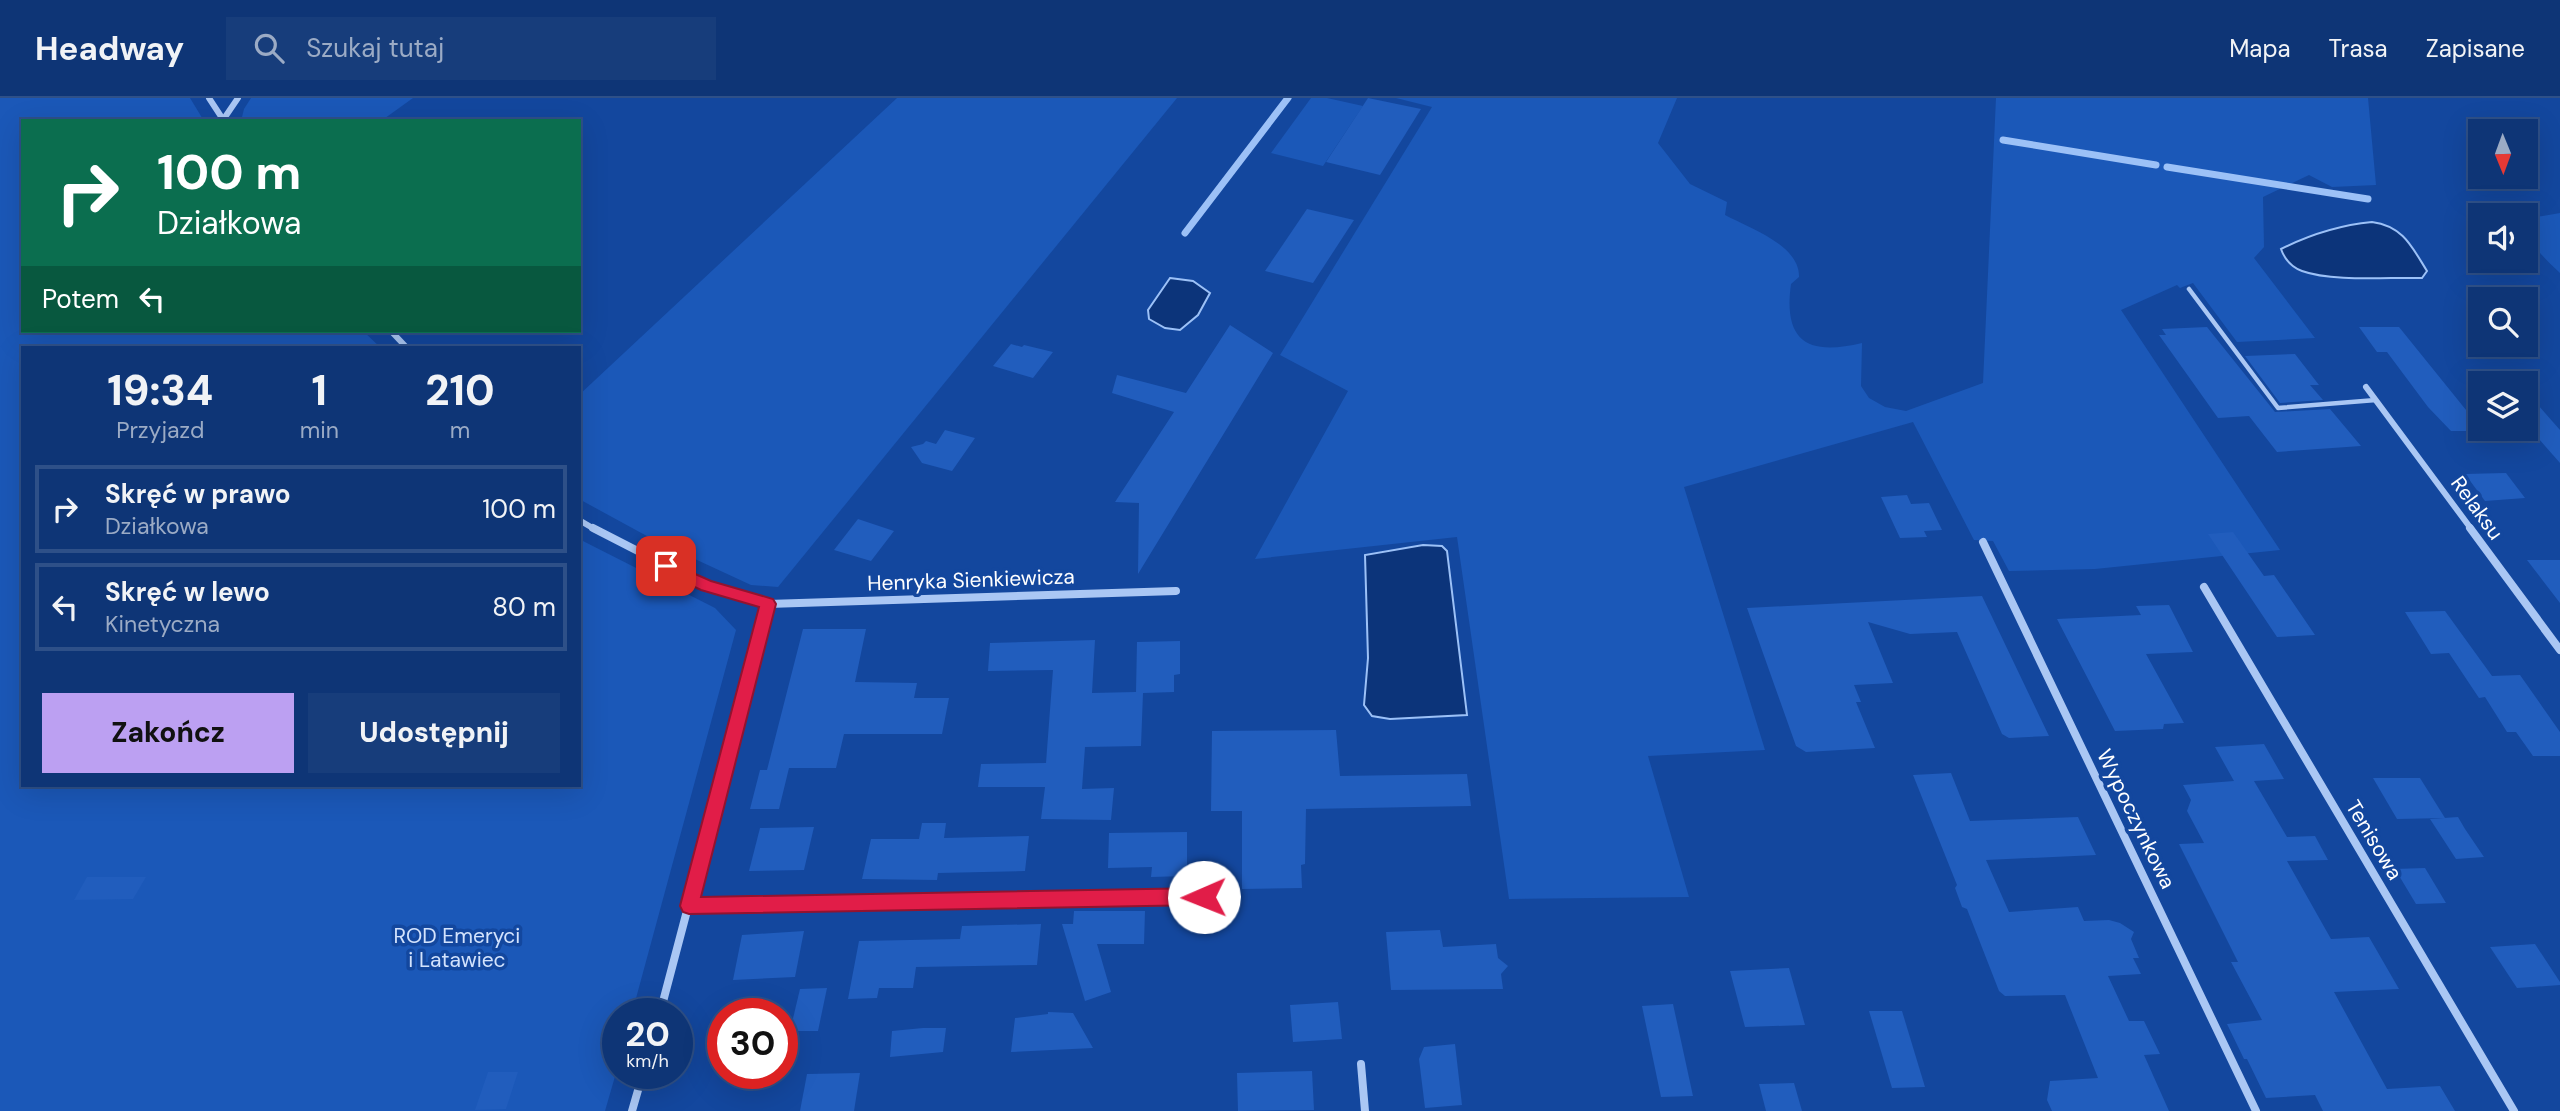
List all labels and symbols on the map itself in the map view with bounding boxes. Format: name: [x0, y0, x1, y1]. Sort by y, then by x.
north arrow: [2468, 119, 2538, 189]
street label: Relaksu: [2444, 470, 2510, 546]
pin: [636, 536, 696, 596]
street label: Henryka Sienkiewicza: [867, 562, 1075, 598]
street label: Wypoczynkowa: [2090, 745, 2182, 893]
street label: Tenisowa: [2339, 795, 2409, 885]
position arrow: [1167, 860, 1241, 934]
park label: ROD Emeryci i Latawiec: [394, 922, 520, 974]
speed limit sign: 30: [707, 998, 798, 1089]

